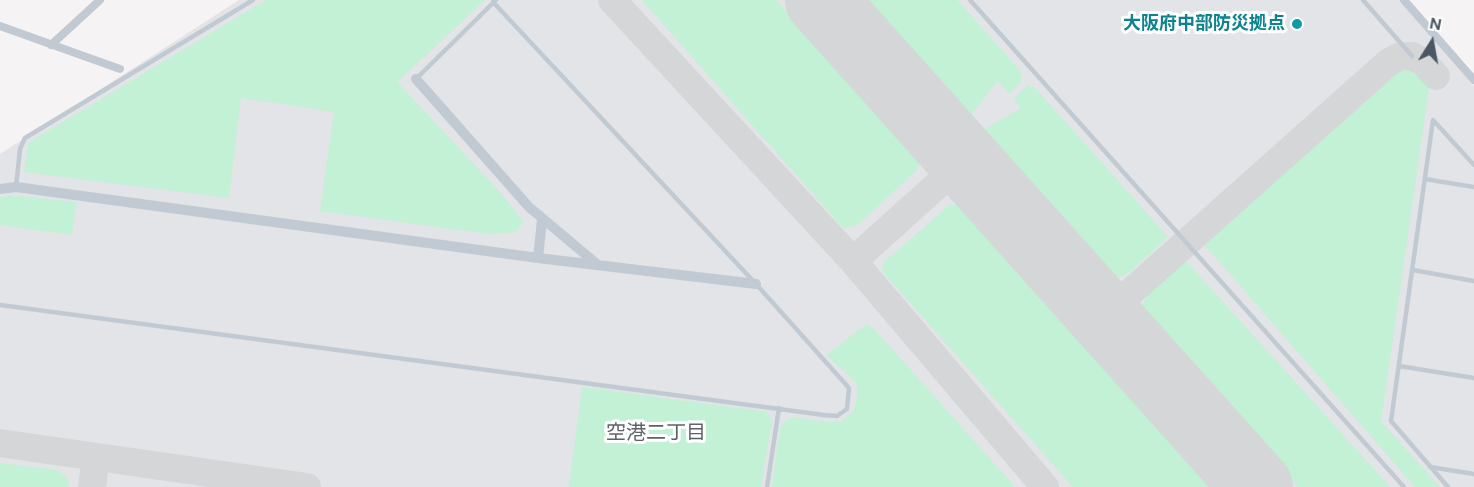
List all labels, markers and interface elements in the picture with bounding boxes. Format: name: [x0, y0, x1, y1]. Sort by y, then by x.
north arrow: [1402, 12, 1462, 72]
text: N: [1428, 12, 1443, 35]
place label: 大阪府中部防災拠点: [1123, 13, 1285, 35]
marker: 大阪府中部防災拠点: [1290, 17, 1304, 31]
district label: 空港二丁目: [606, 422, 706, 446]

